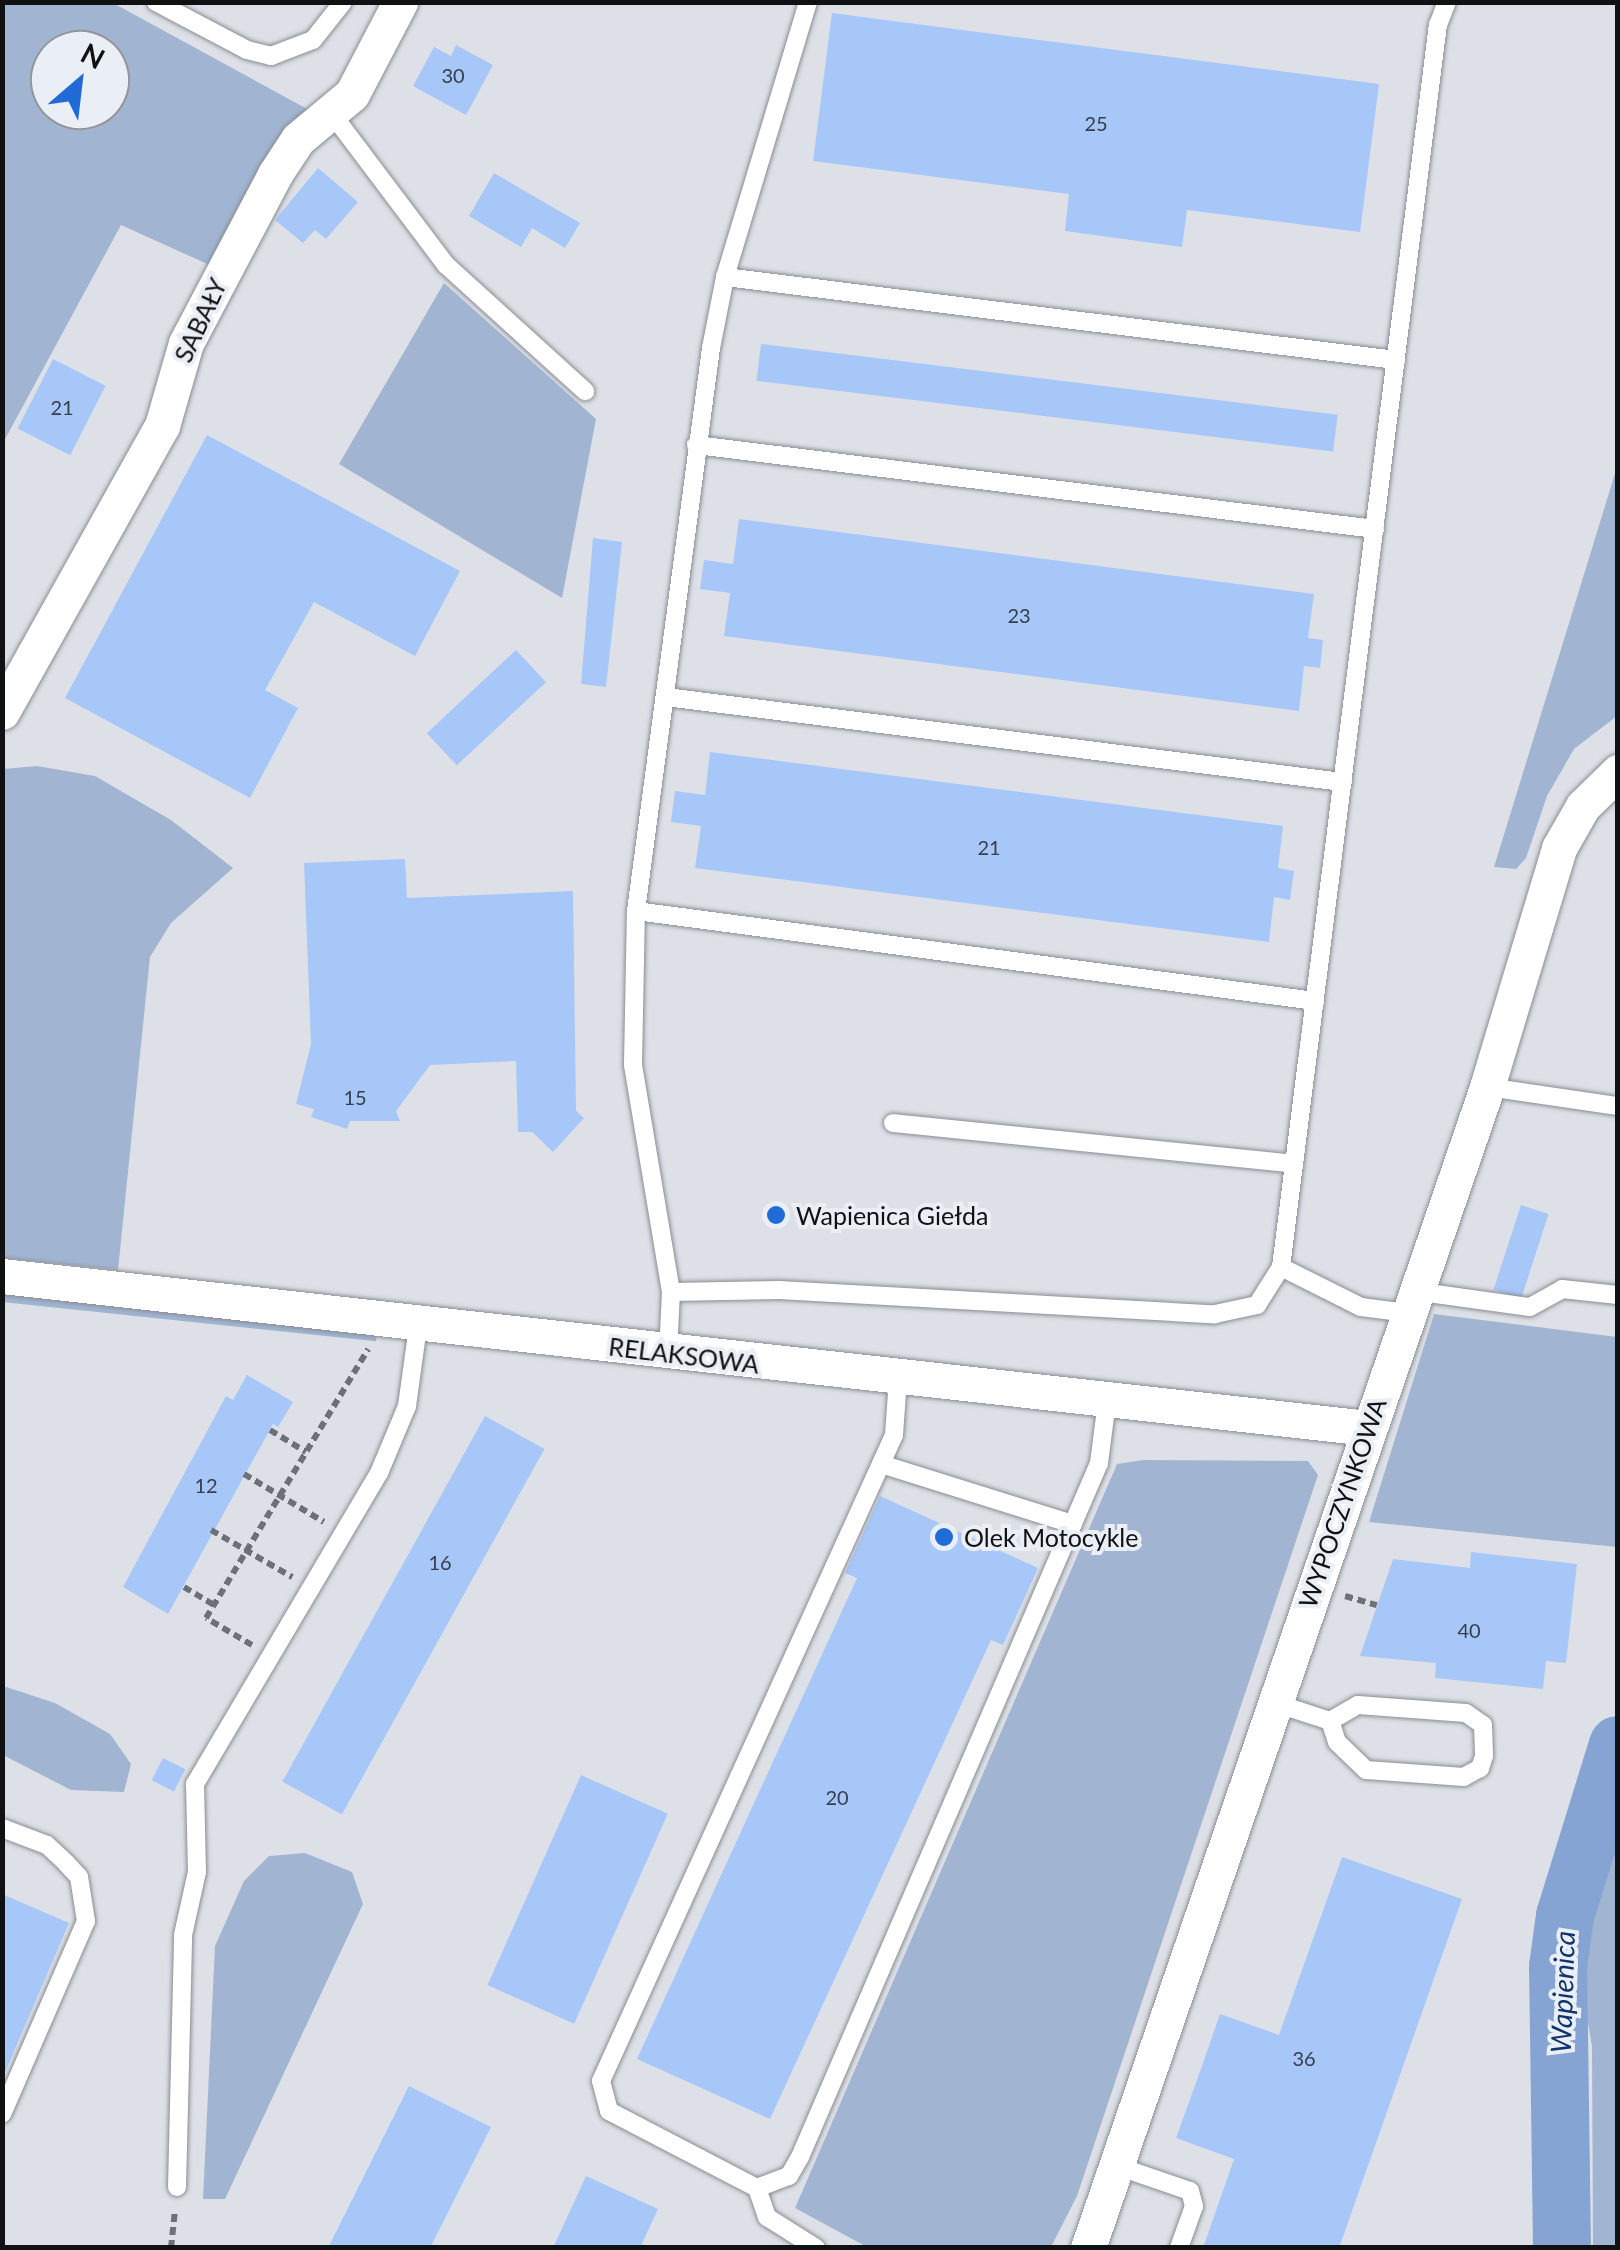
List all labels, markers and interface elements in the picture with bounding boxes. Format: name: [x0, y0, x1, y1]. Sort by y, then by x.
north arrow: [30, 30, 130, 130]
text: N: [76, 35, 111, 75]
house number: 30: [441, 63, 465, 87]
house number: 25: [1084, 111, 1108, 135]
street label: SABAŁY: [168, 273, 232, 367]
house number: 21: [50, 395, 74, 419]
house number: 23: [1007, 603, 1031, 627]
house number: 21: [977, 835, 1001, 859]
house number: 15: [343, 1085, 367, 1109]
place label: Wapienica Giełda: [796, 1200, 988, 1230]
marker: Wapienica Giełda: [765, 1204, 787, 1226]
street label: RELAKSOWA: [607, 1331, 761, 1379]
street label: WYPOCZYNKOWA: [1292, 1394, 1392, 1612]
house number: 12: [194, 1473, 218, 1497]
place label: Olek Motocykle: [964, 1522, 1138, 1552]
marker: Olek Motocykle: [933, 1526, 955, 1548]
house number: 16: [428, 1550, 452, 1574]
house number: 40: [1457, 1618, 1481, 1642]
house number: 20: [825, 1785, 849, 1809]
water label: Wapienica: [1543, 1930, 1581, 2054]
house number: 36: [1292, 2046, 1316, 2070]

